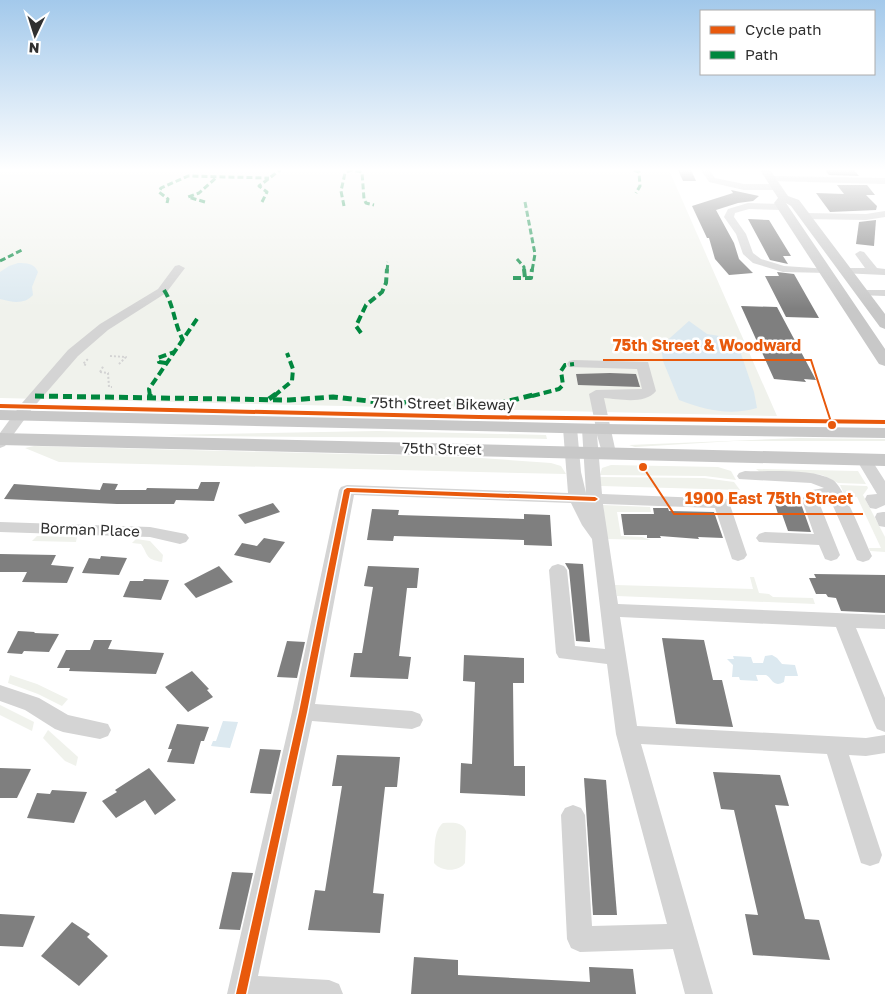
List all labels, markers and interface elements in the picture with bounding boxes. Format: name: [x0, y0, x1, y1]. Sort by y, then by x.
north arrow: [10, 10, 60, 60]
legend: [700, 10, 875, 75]
text: Cycle path: [745, 20, 821, 38]
text: N: [28, 40, 40, 57]
text: Path: [745, 45, 778, 63]
callout: 75th Street & Woodward: [603, 329, 811, 360]
text: 75th Street & Woodward: [613, 335, 801, 355]
street label: 75th Street Bikeway: [371, 393, 515, 413]
street label: 75th Street: [402, 438, 482, 458]
callout: 1900 East 75th Street: [674, 483, 863, 514]
text: 1900 East 75th Street: [685, 488, 853, 508]
street label: Borman Place: [40, 518, 140, 540]

